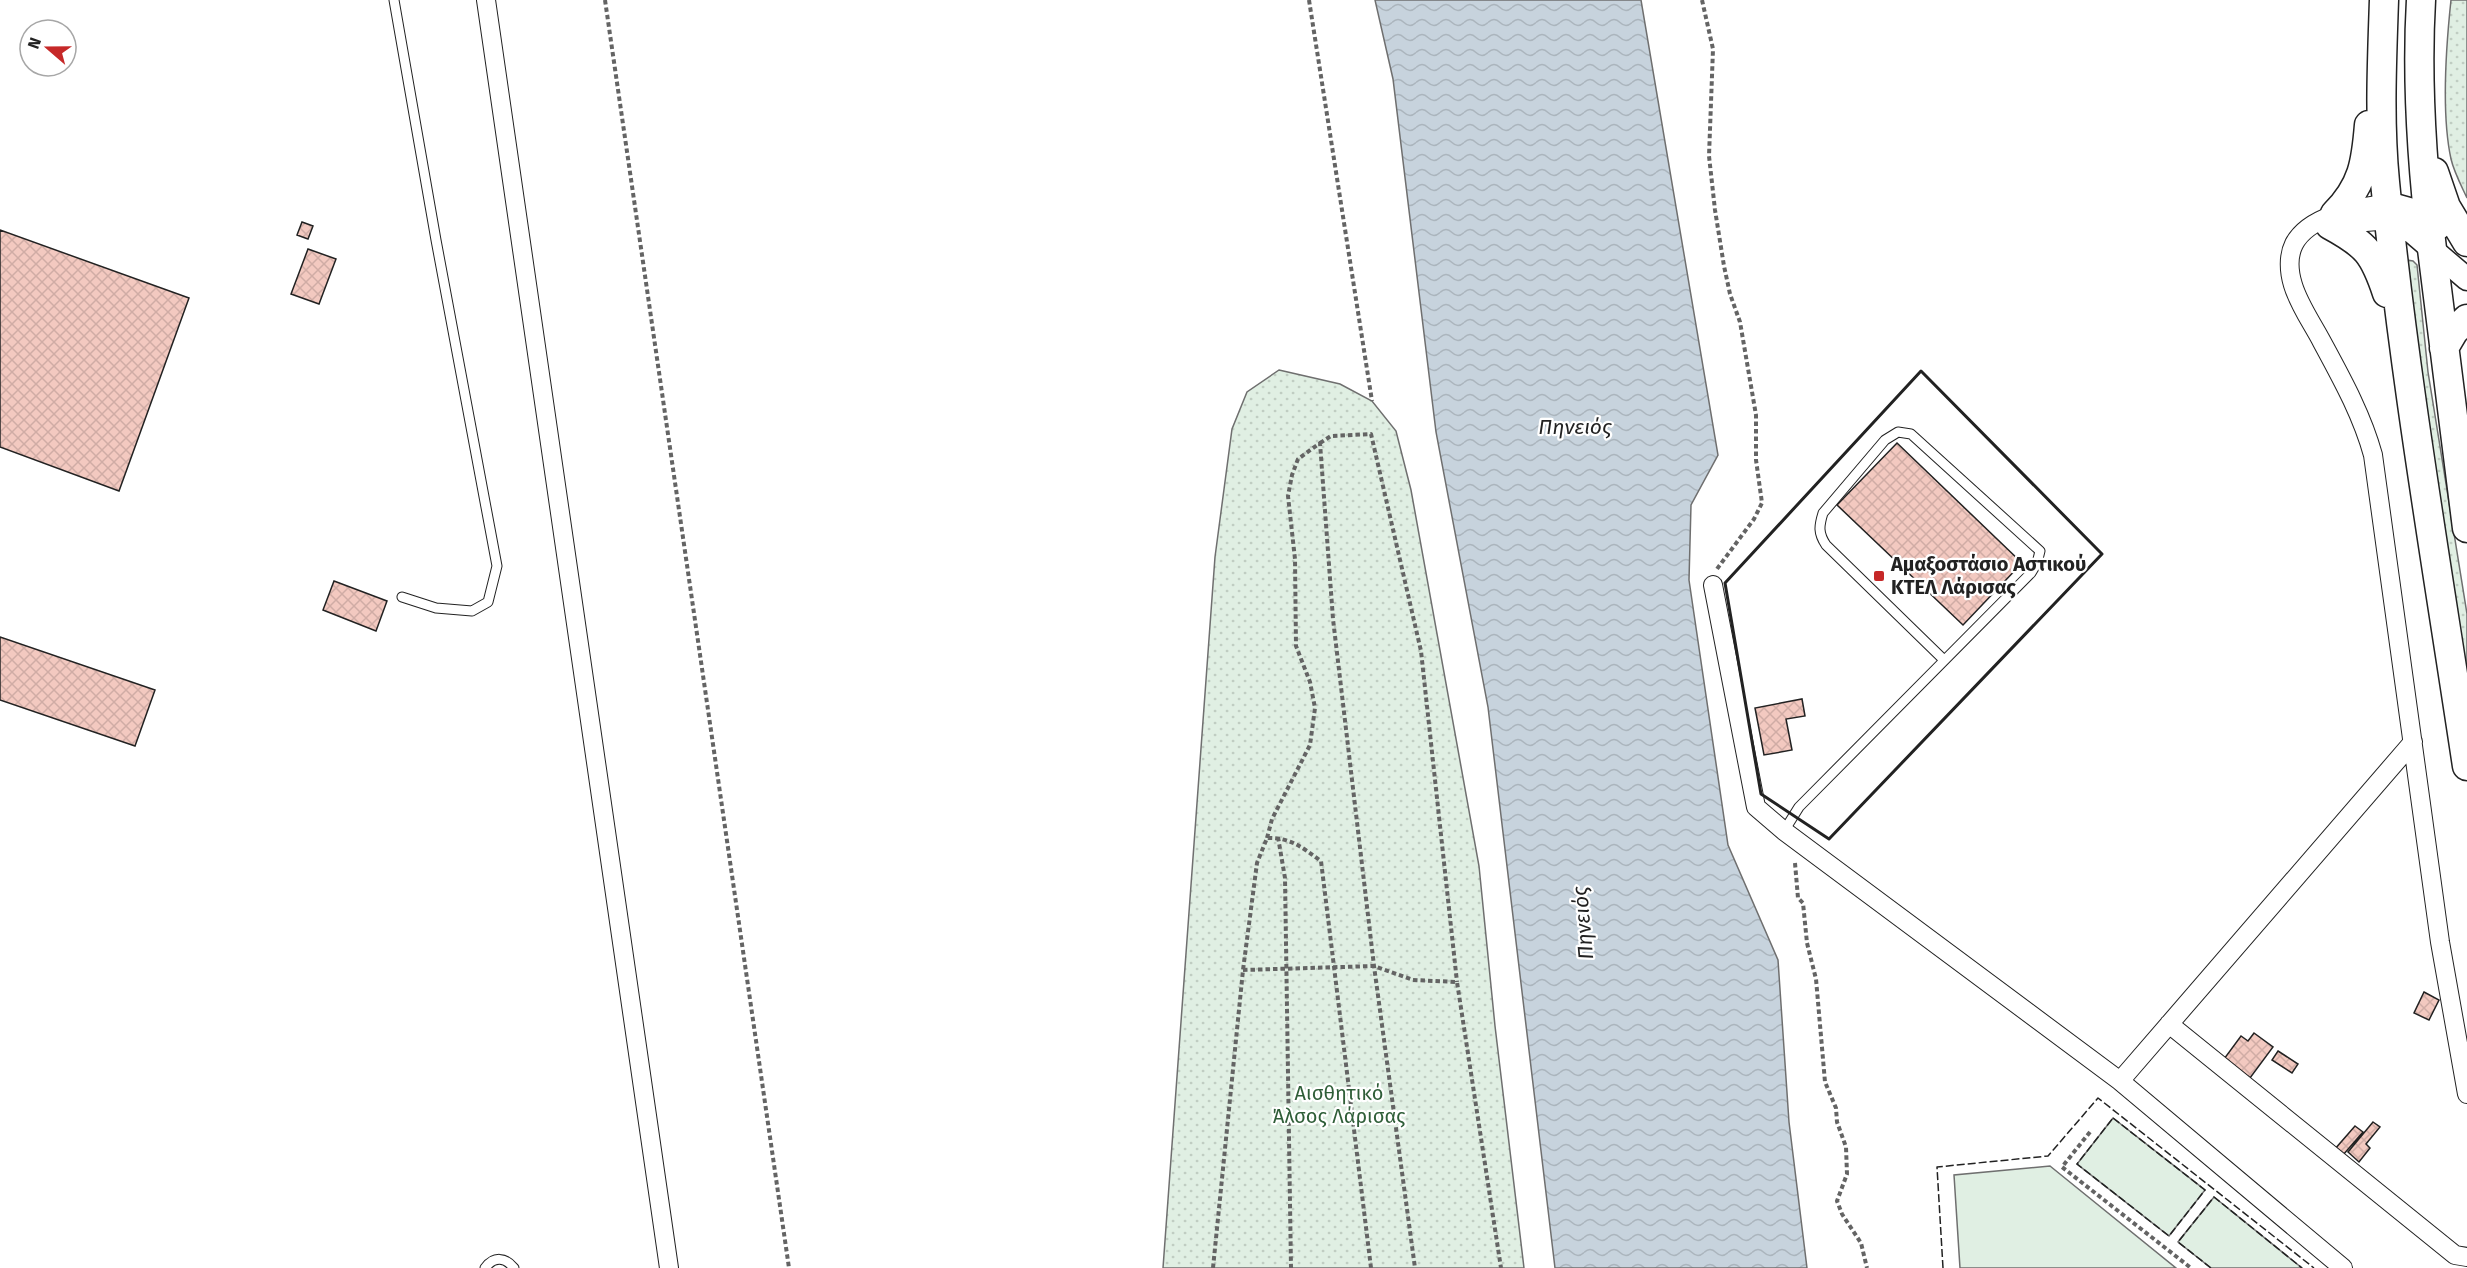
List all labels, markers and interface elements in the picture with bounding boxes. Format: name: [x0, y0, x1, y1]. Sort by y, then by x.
north arrow: [18, 18, 78, 78]
text: N: [24, 35, 45, 51]
water label: Πηνειός: [1538, 414, 1612, 440]
place label: Αμαξοστάσιο Αστικού ΚΤΕΛ Λάρισας: [1890, 552, 2086, 599]
marker: Αμαξοστάσιο Αστικού ΚΤΕΛ Λάρισας: [1872, 569, 1886, 583]
water label: Πηνειός: [1567, 885, 1599, 961]
park label: Αισθητικό Άλσος Λάρισας: [1273, 1081, 1405, 1128]

